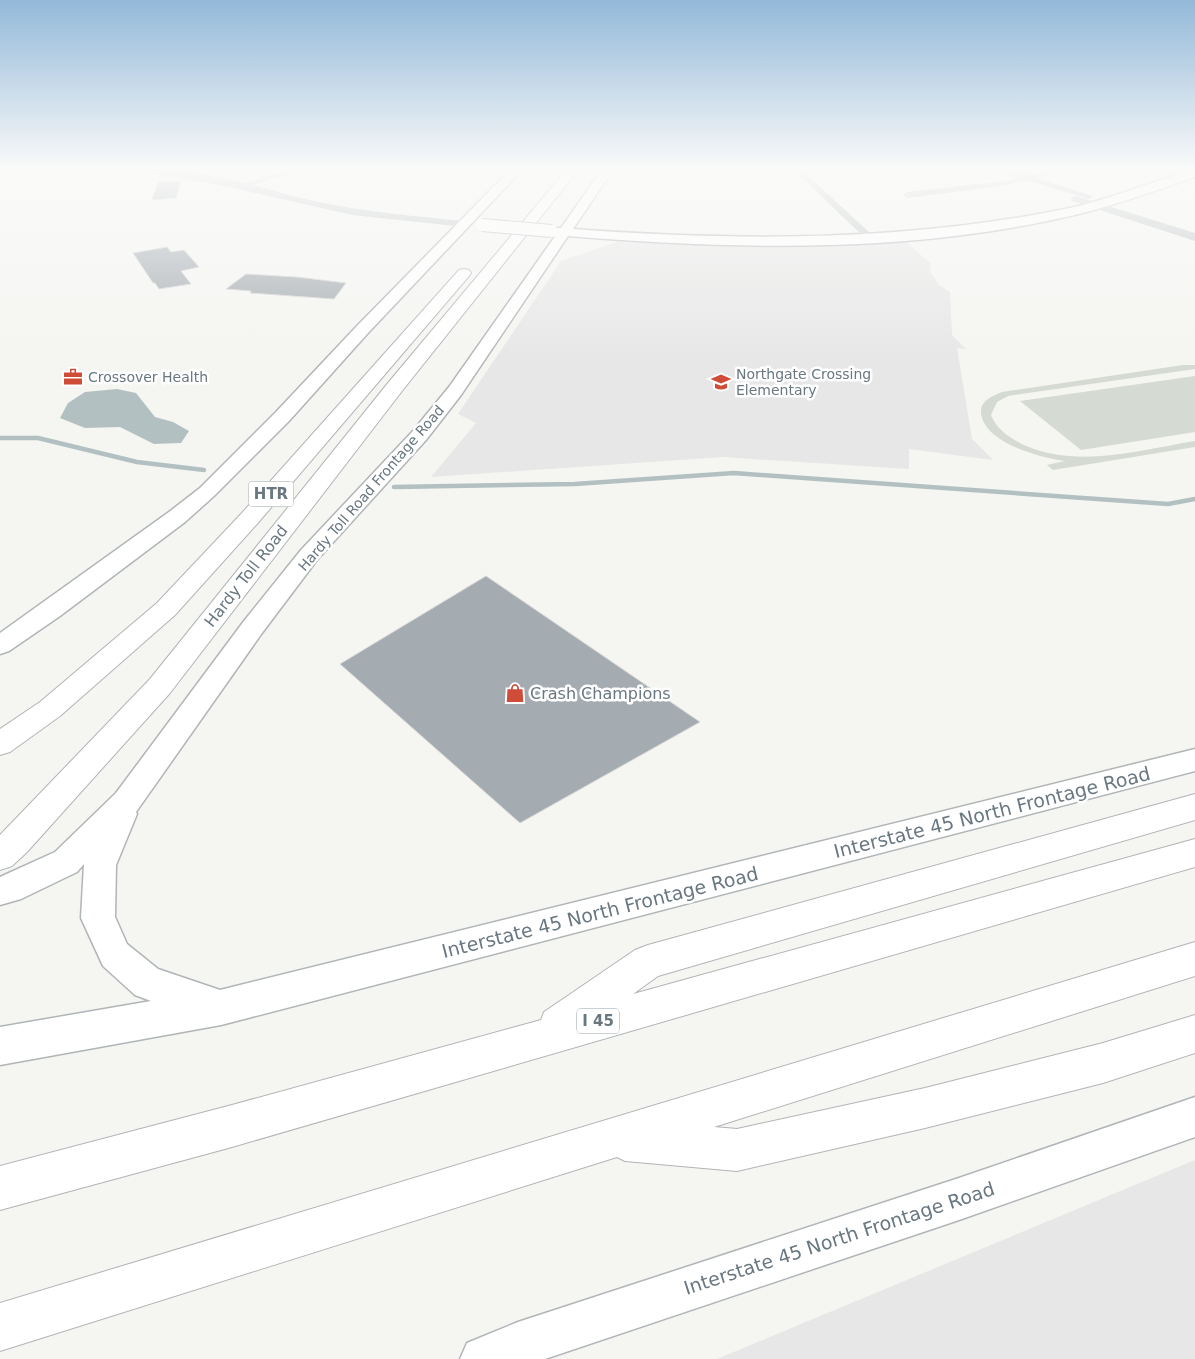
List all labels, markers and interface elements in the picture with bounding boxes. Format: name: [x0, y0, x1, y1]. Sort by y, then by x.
office icon: Crossover Health: [62, 366, 84, 388]
place label: Northgate Crossing Elementary: [736, 366, 871, 398]
place label: Crossover Health: [88, 369, 208, 385]
school or university icon: Northgate Crossing Elementary: [710, 371, 732, 393]
street label: Hardy Toll Road Frontage Road: [295, 402, 447, 574]
road number: HTR: [248, 482, 294, 506]
street label: Hardy Toll Road: [200, 521, 292, 631]
shop icon: Crash Champions: [504, 682, 526, 704]
place label: Crash Champions: [530, 684, 671, 703]
street label: Interstate 45 North Frontage Road: [831, 762, 1153, 862]
street label: Interstate 45 North Frontage Road: [439, 862, 761, 962]
road number: I 45: [577, 1008, 619, 1034]
street label: Interstate 45 North Frontage Road: [681, 1177, 997, 1299]

